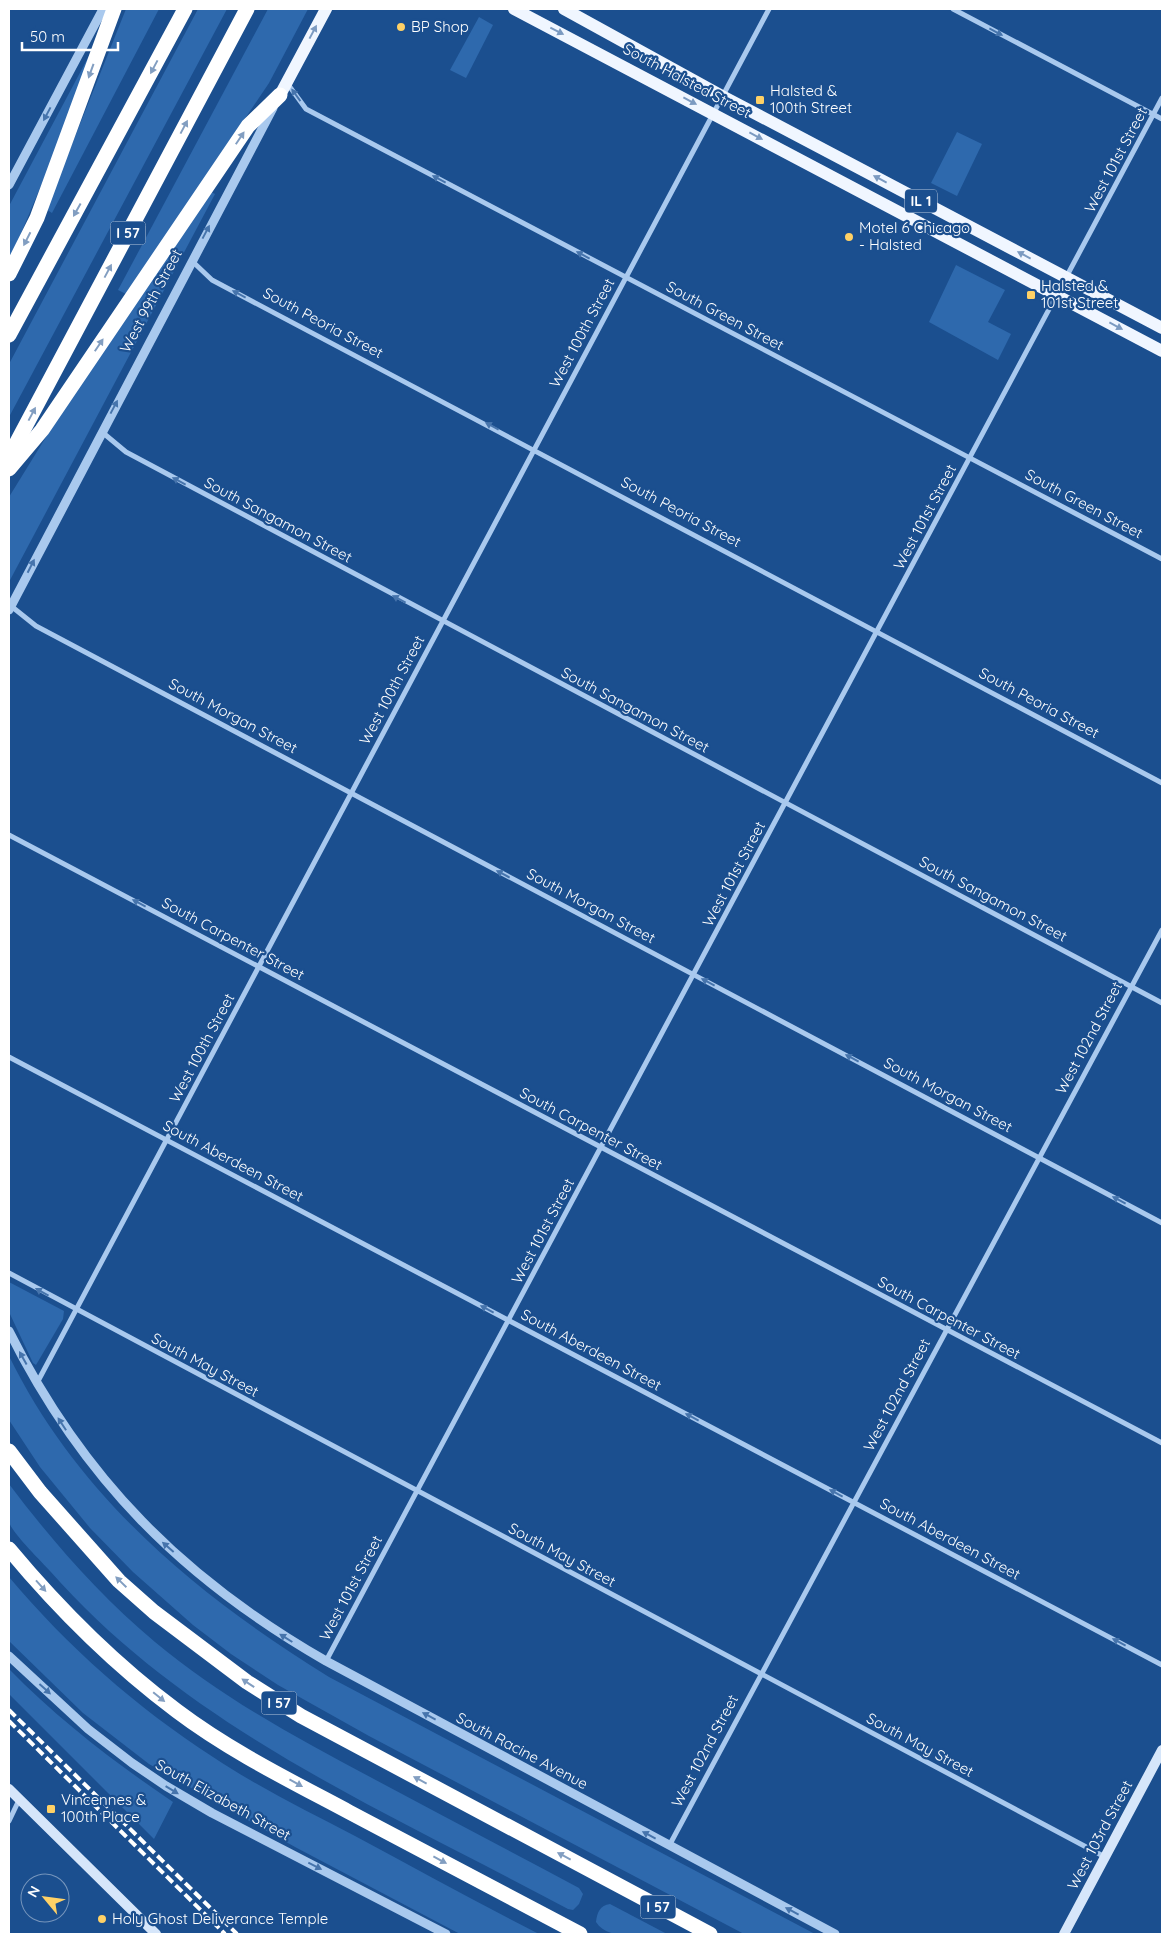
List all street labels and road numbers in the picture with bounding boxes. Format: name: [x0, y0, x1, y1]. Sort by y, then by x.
street label: South Halsted Street: [620, 39, 754, 122]
street label: West 101st Street: [1080, 104, 1151, 216]
road number: IL 1: [905, 190, 937, 212]
road number: I 57: [110, 222, 146, 244]
street label: West 99th Street: [115, 246, 186, 356]
street label: West 100th Street: [545, 275, 618, 391]
street label: South Green Street: [663, 277, 787, 355]
street label: South Peoria Street: [260, 283, 387, 362]
street label: West 101st Street: [889, 461, 960, 573]
street label: South Green Street: [1022, 465, 1146, 543]
street label: South Sangamon Street: [201, 472, 355, 567]
street label: South Peoria Street: [618, 472, 745, 551]
street label: West 100th Street: [355, 632, 428, 748]
street label: South Sangamon Street: [558, 662, 712, 757]
street label: South Peoria Street: [976, 663, 1103, 742]
street label: South Morgan Street: [166, 674, 301, 757]
street label: West 101st Street: [698, 818, 769, 930]
street label: South Sangamon Street: [916, 851, 1070, 946]
street label: South Morgan Street: [524, 864, 659, 947]
street label: South Carpenter Street: [159, 893, 308, 984]
street label: West 102nd Street: [1051, 978, 1126, 1097]
street label: West 100th Street: [165, 990, 238, 1106]
street label: South Morgan Street: [881, 1053, 1016, 1136]
street label: South Carpenter Street: [517, 1083, 666, 1174]
street label: South Aberdeen Street: [160, 1115, 307, 1206]
street label: West 101st Street: [507, 1175, 578, 1287]
street label: South Carpenter Street: [875, 1272, 1024, 1363]
street label: South Aberdeen Street: [518, 1304, 665, 1395]
street label: South May Street: [148, 1328, 262, 1401]
street label: West 102nd Street: [859, 1335, 934, 1454]
street label: South Aberdeen Street: [877, 1493, 1024, 1584]
street label: South May Street: [505, 1518, 619, 1591]
street label: West 101st Street: [315, 1532, 386, 1644]
street label: West 102nd Street: [667, 1691, 742, 1810]
road number: I 57: [262, 1692, 296, 1715]
street label: South Racine Avenue: [453, 1708, 591, 1793]
street label: South May Street: [863, 1708, 977, 1781]
street label: South Elizabeth Street: [152, 1755, 294, 1845]
street label: West 103rd Street: [1063, 1777, 1136, 1893]
road number: I 57: [640, 1895, 676, 1918]

